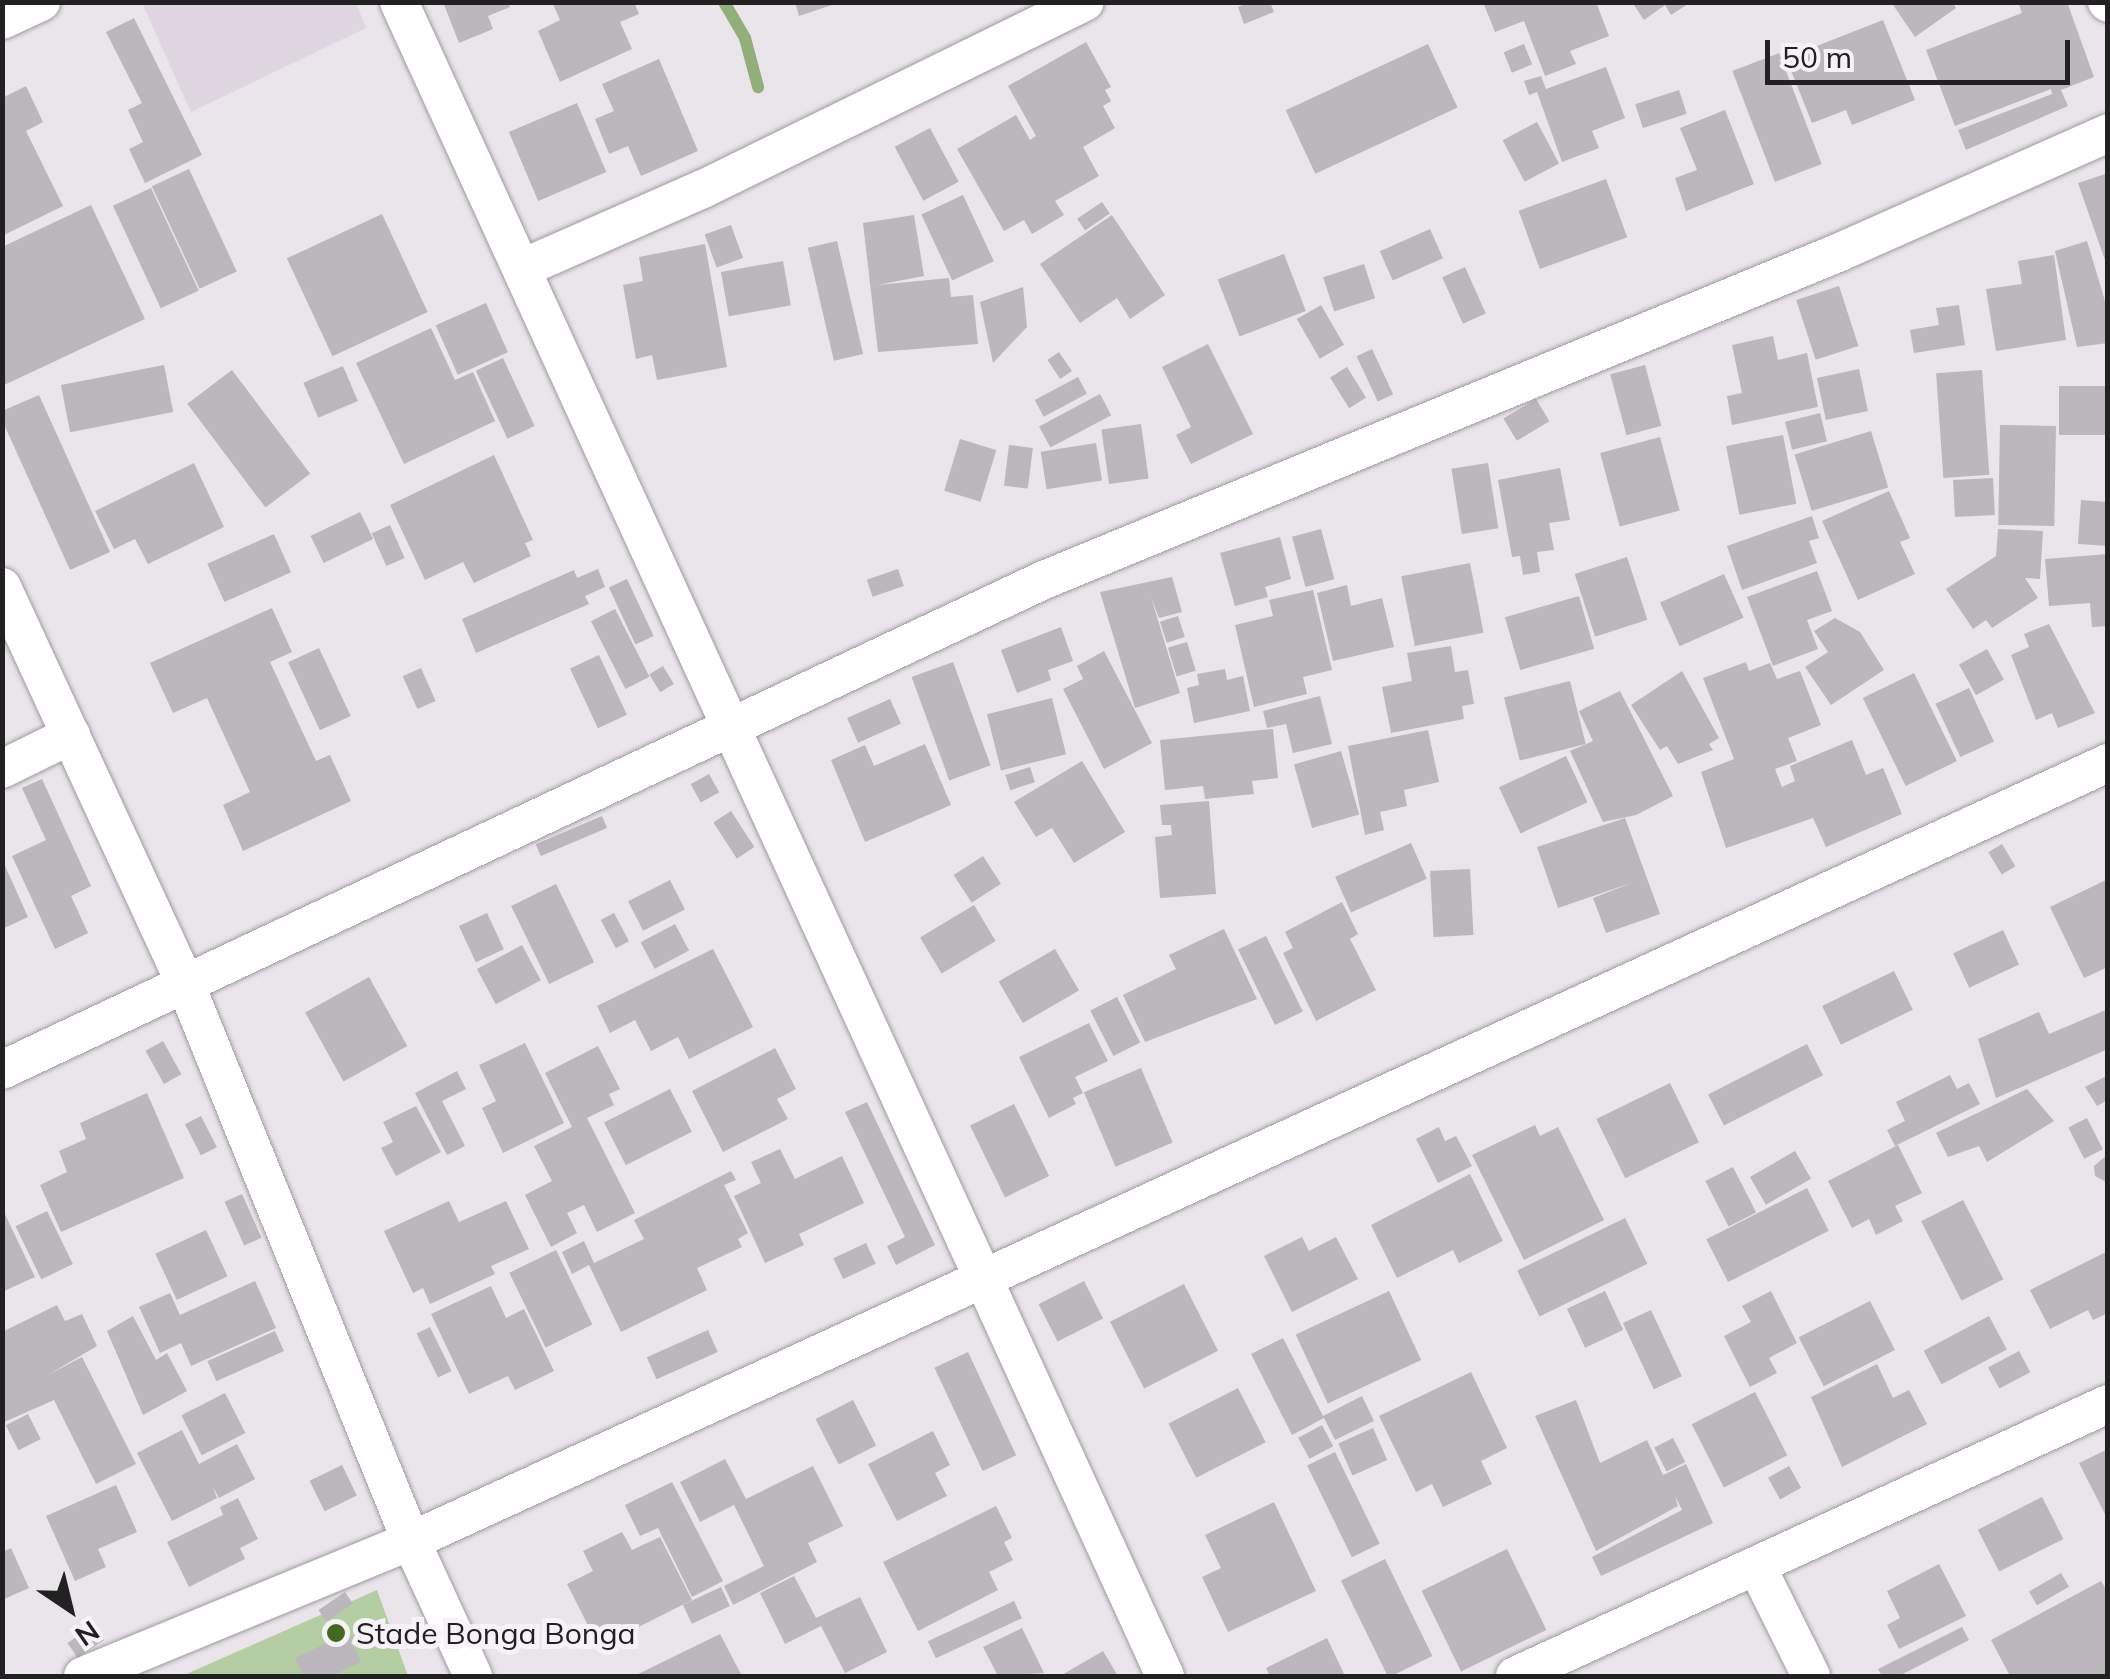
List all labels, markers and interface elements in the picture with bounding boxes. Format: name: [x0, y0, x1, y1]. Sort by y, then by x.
scale bar: [1770, 20, 2075, 82]
text: 50 m: [1782, 38, 1852, 76]
north arrow: [20, 1559, 120, 1659]
text: N: [69, 1614, 106, 1654]
place label: Stade Bonga Bonga: [356, 1615, 636, 1651]
marker: Stade Bonga Bonga: [325, 1622, 347, 1644]

